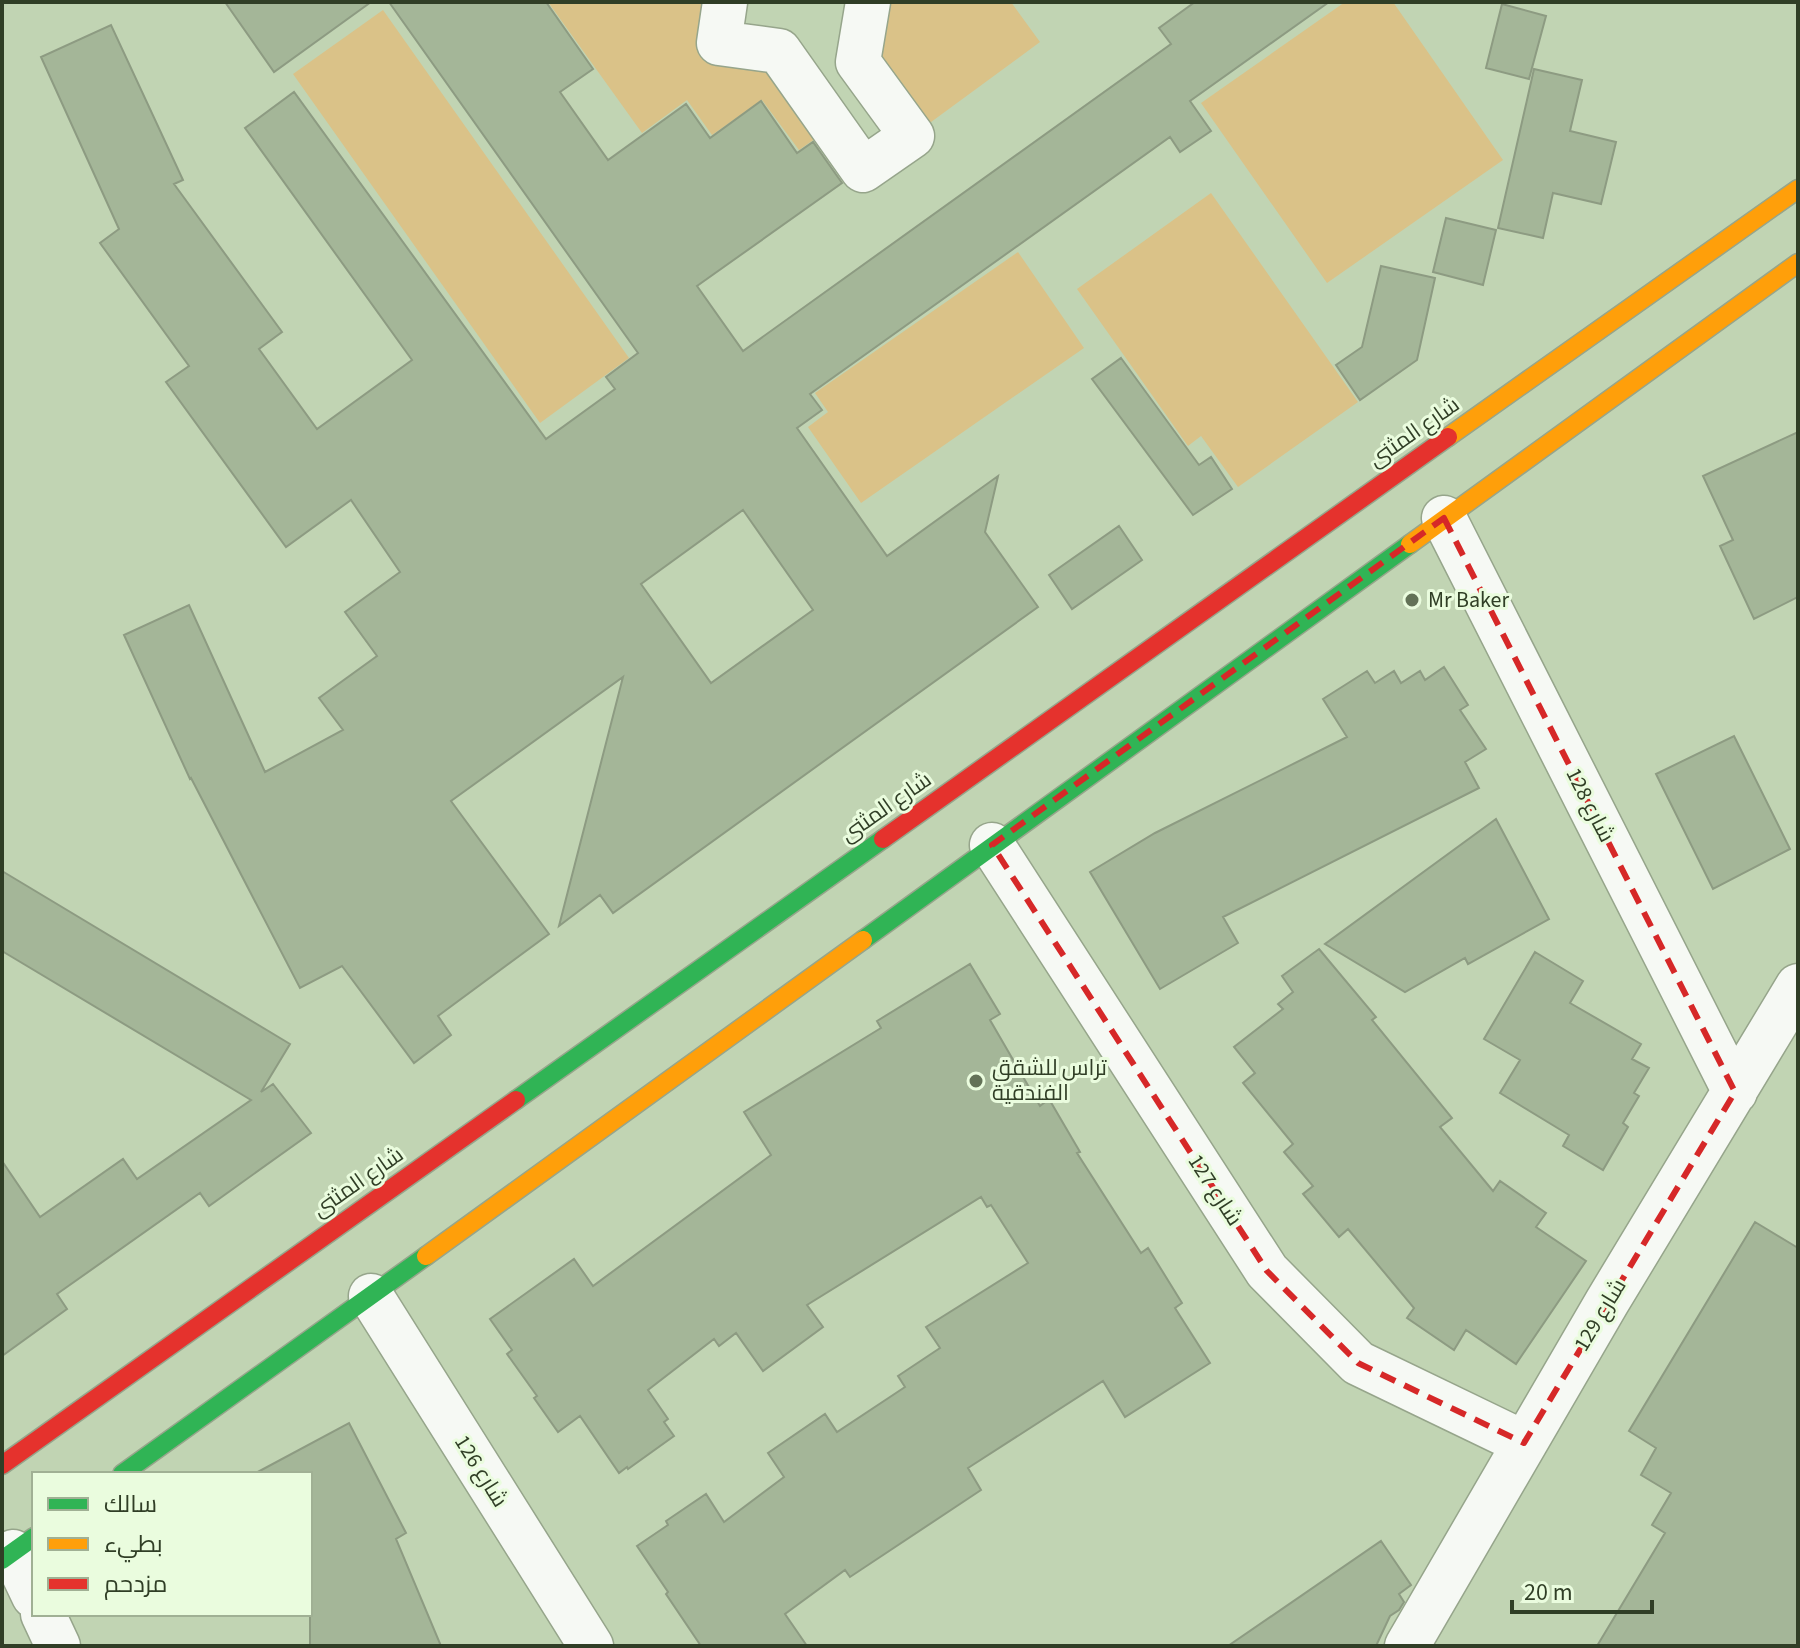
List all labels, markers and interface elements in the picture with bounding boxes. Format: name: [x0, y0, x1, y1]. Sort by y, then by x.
street label: شارع المثنى: [1362, 389, 1466, 475]
place label: Mr Baker: [1428, 584, 1509, 616]
marker: Mr Baker: [1403, 591, 1421, 609]
street label: شارع 128: [1558, 762, 1622, 848]
street label: شارع المثنى: [834, 764, 938, 850]
place label: تراس للشقق الفندقية: [992, 1052, 1107, 1109]
marker: تراس للشقق الفندقية: [967, 1072, 985, 1090]
street label: شارع المثنى: [306, 1139, 410, 1225]
street label: شارع 127: [1180, 1148, 1250, 1232]
street label: شارع 129: [1566, 1273, 1634, 1357]
street label: شارع 126: [446, 1429, 516, 1513]
legend: [32, 1472, 312, 1616]
text: سالك: [104, 1487, 157, 1522]
text: بطيء: [104, 1527, 163, 1563]
scale bar: [1512, 1564, 1652, 1614]
text: مزدحم: [104, 1567, 167, 1602]
text: 20 m: [1524, 1575, 1573, 1610]

